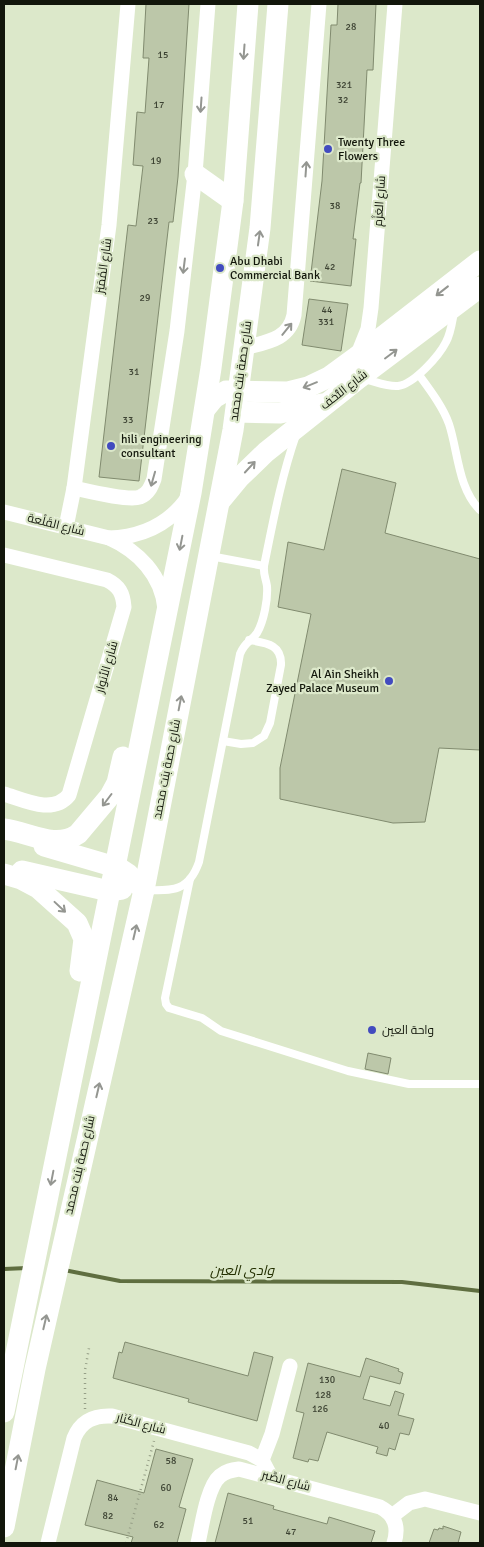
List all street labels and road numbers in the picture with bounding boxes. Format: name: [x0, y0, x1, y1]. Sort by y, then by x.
street label: شارع العَزْم: [370, 175, 389, 227]
street label: شارع المُمَيَز: [93, 237, 115, 296]
street label: شارع حصة بنت محمد: [227, 320, 255, 422]
street label: شارع التُّحَف: [317, 367, 371, 413]
street label: شارع القَلْعة: [26, 510, 86, 539]
street label: شارع الأنوار: [92, 639, 122, 696]
street label: شارع حصة بنت محمد: [150, 718, 184, 820]
street label: شارع حصة بنت محمد: [61, 1114, 99, 1216]
street label: شارع الكَنَار: [114, 1410, 167, 1438]
street label: شارع الصَّبر: [259, 1467, 312, 1495]

